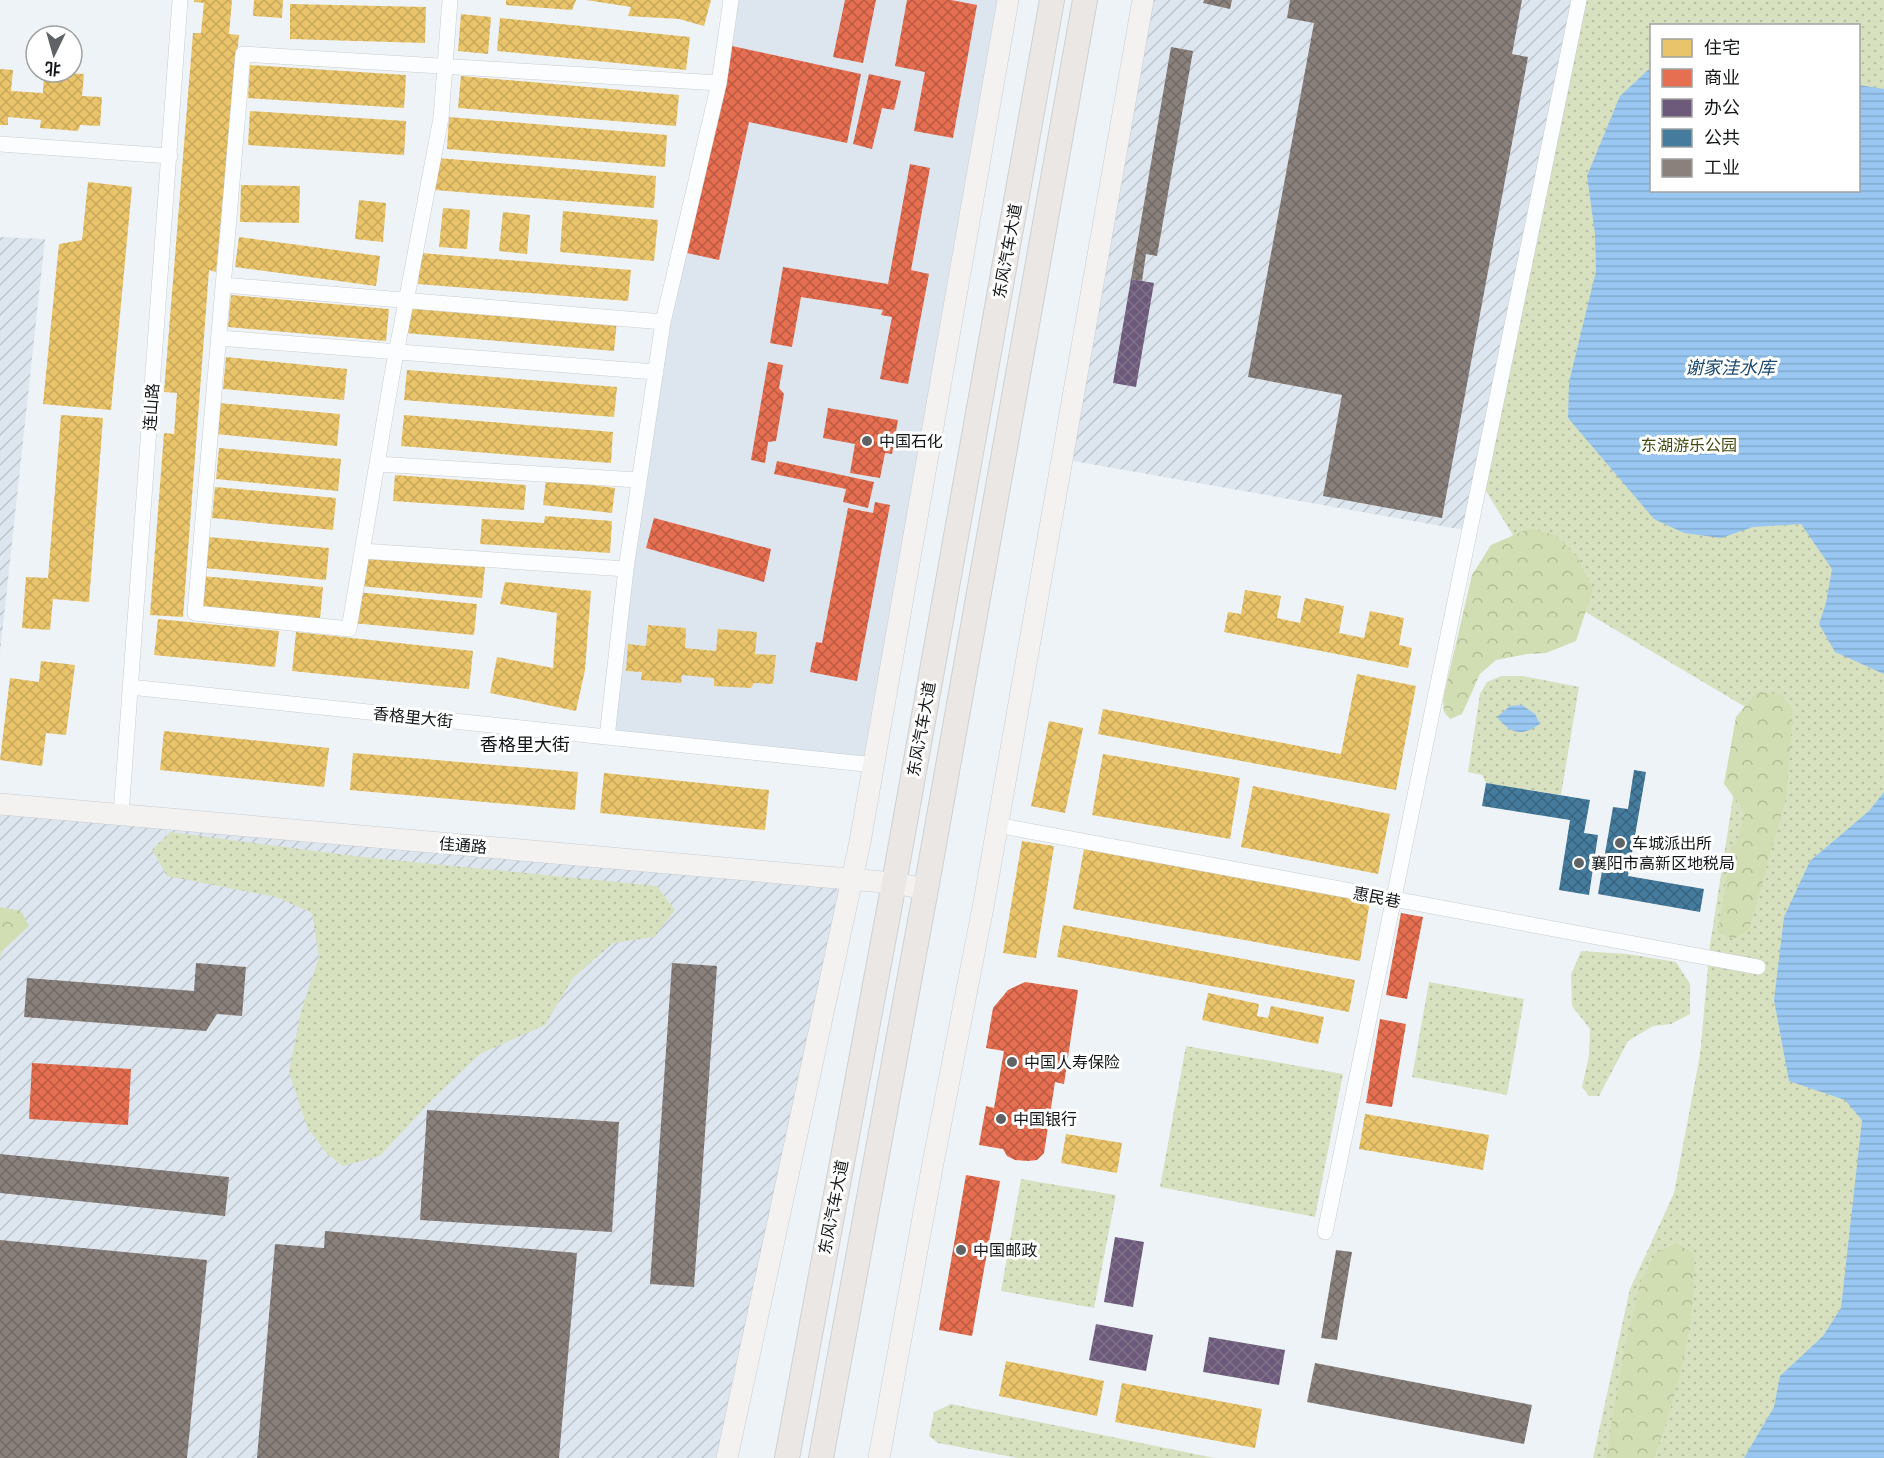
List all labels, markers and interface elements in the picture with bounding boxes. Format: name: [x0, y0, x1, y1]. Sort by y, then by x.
north arrow: [24, 24, 84, 84]
legend: [1650, 24, 1860, 192]
text: 住宅: [1704, 37, 1740, 58]
text: 北: [44, 59, 61, 79]
text: 商业: [1704, 67, 1740, 88]
text: 办公: [1704, 97, 1740, 118]
text: 公共: [1704, 127, 1740, 148]
text: 工业: [1704, 157, 1740, 178]
street label: 东风汽车大道: [990, 202, 1024, 300]
water label: 谢家洼水库: [1685, 357, 1778, 378]
street label: 连山路: [140, 382, 162, 432]
place label: 中国石化: [879, 432, 943, 450]
marker: 中国石化: [860, 434, 874, 448]
park label: 东湖游乐公园: [1641, 436, 1737, 454]
street label: 东风汽车大道: [904, 680, 938, 778]
street label: 香格里大街: [372, 704, 454, 730]
district label: 香格里大街: [480, 734, 570, 755]
street label: 佳通路: [438, 834, 488, 856]
place label: 车城派出所: [1632, 834, 1712, 852]
marker: 车城派出所: [1613, 836, 1627, 850]
place label: 襄阳市高新区地税局: [1591, 854, 1735, 872]
marker: 襄阳市高新区地税局: [1572, 856, 1586, 870]
street label: 惠民巷: [1352, 884, 1402, 910]
place label: 中国人寿保险: [1024, 1053, 1120, 1071]
marker: 中国人寿保险: [1005, 1055, 1019, 1069]
place label: 中国银行: [1013, 1110, 1077, 1128]
marker: 中国银行: [994, 1112, 1008, 1126]
street label: 东风汽车大道: [815, 1158, 851, 1256]
place label: 中国邮政: [973, 1241, 1037, 1259]
marker: 中国邮政: [954, 1243, 968, 1257]

